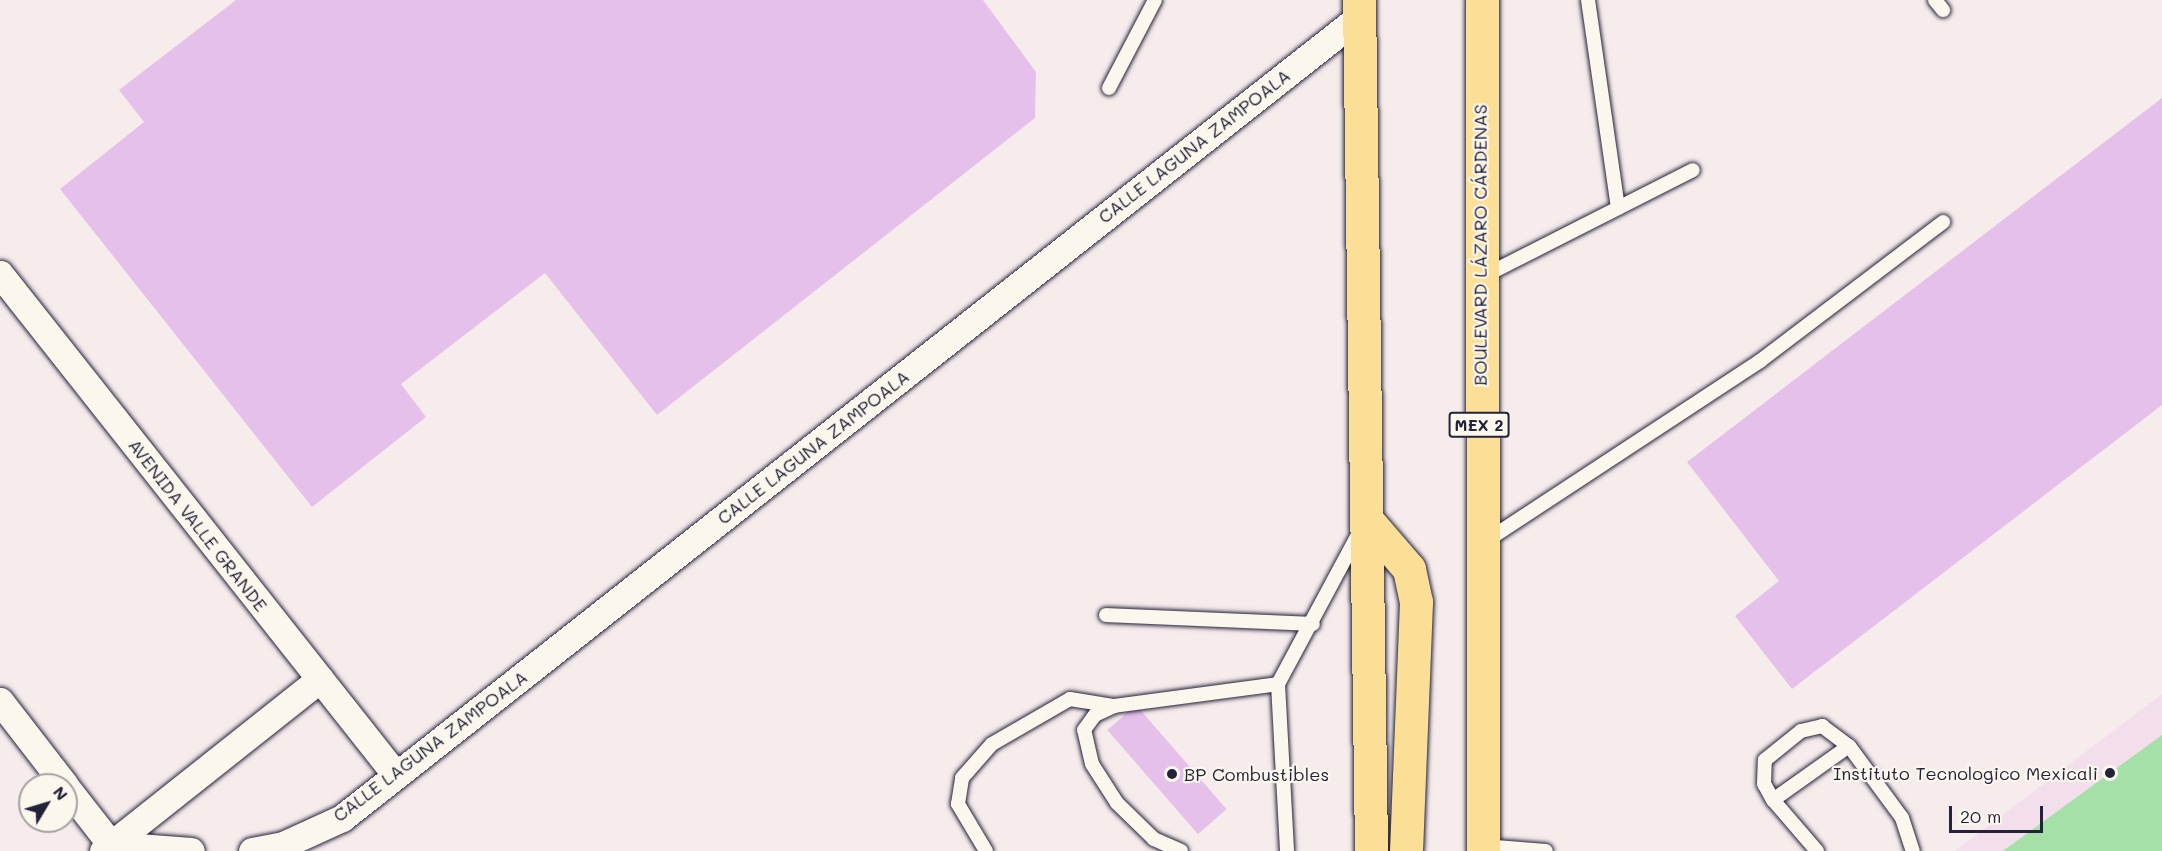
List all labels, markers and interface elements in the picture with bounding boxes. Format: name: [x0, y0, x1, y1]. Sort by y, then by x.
street label: CALLE LAGUNA ZAMPOALA: [1094, 64, 1294, 228]
street label: BOULEVARD LÁZARO CÁRDENAS: [1469, 104, 1491, 386]
street label: CALLE LAGUNA ZAMPOALA: [713, 365, 913, 529]
road number: MEX 2: [1448, 412, 1510, 438]
street label: AVENIDA VALLE GRANDE: [124, 434, 272, 616]
street label: CALLE LAGUNA ZAMPOALA: [329, 666, 531, 826]
place label: Instituto Tecnologico Mexicali: [1833, 762, 2098, 784]
place label: BP Combustibles: [1184, 763, 1329, 785]
marker: Instituto Tecnologico Mexicali: [2103, 766, 2117, 780]
marker: BP Combustibles: [1165, 767, 1179, 781]
north arrow: [18, 773, 78, 833]
text: N: [49, 782, 73, 804]
scale bar: [1952, 794, 2046, 832]
text: 20 m: [1960, 804, 2001, 828]

